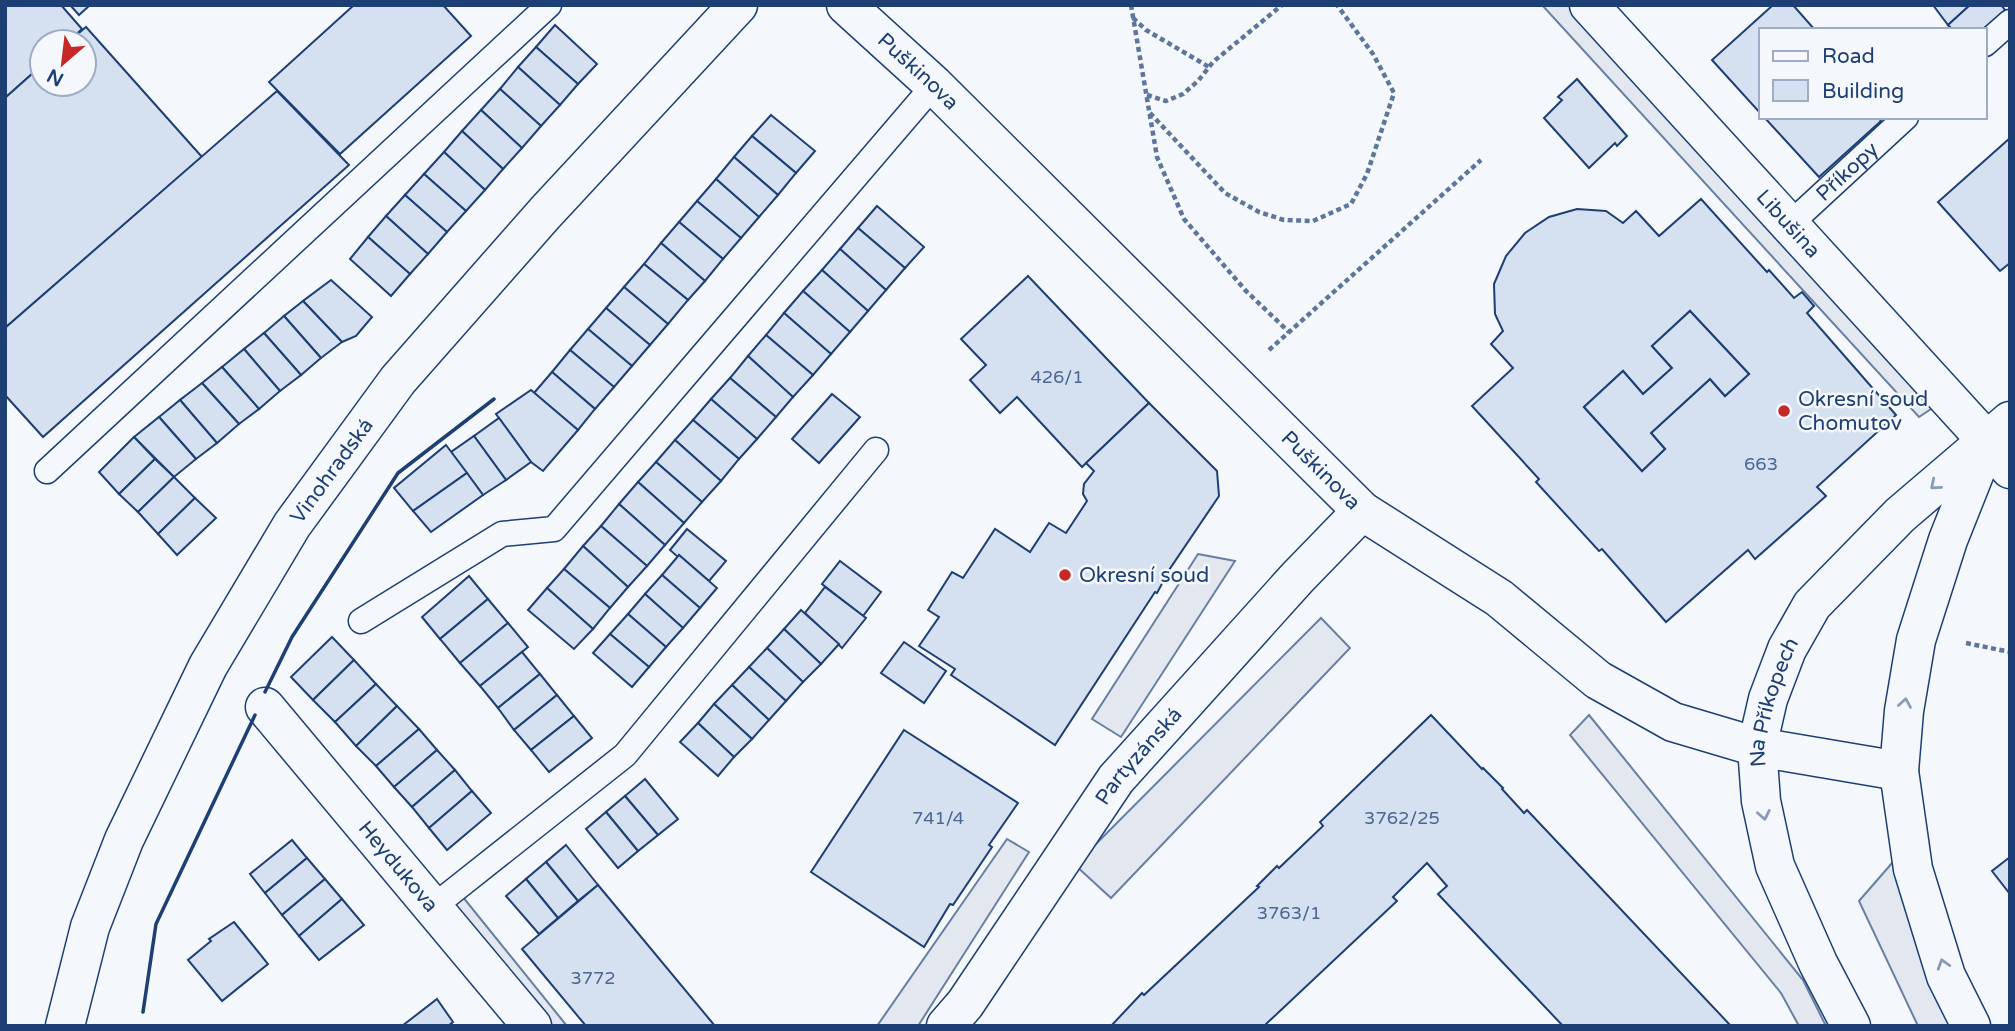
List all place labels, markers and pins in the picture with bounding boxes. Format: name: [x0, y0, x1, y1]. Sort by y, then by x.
place label: Okresní soud Chomutov: [1798, 387, 1928, 436]
marker: Okresní soud Chomutov: [1776, 403, 1792, 419]
place label: Okresní soud: [1079, 563, 1209, 588]
marker: Okresní soud: [1057, 567, 1073, 583]

